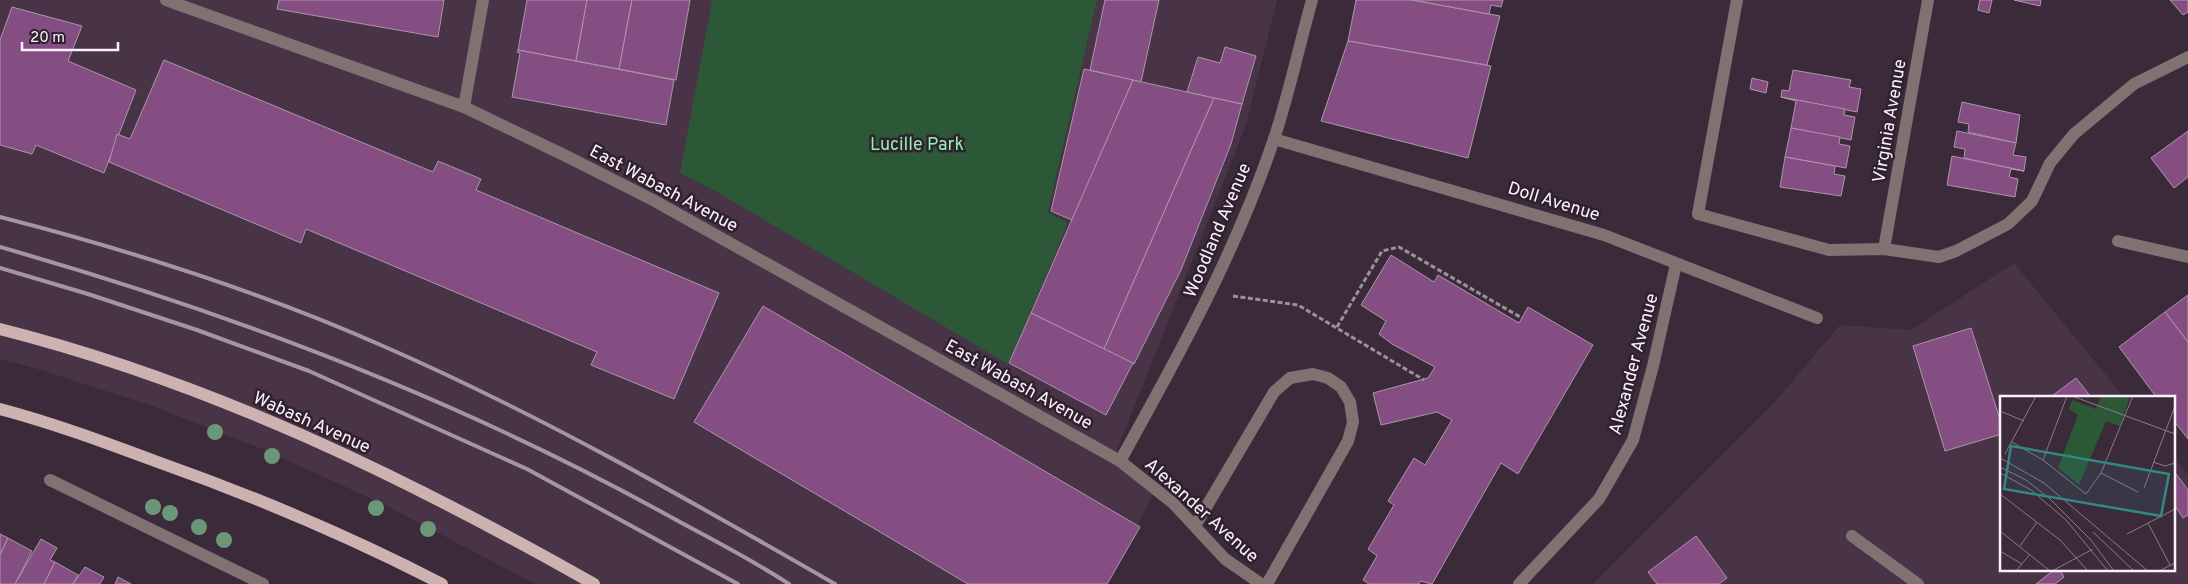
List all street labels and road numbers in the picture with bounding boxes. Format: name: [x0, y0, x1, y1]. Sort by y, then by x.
street label: Virginia Avenue: [1868, 57, 1913, 185]
street label: East Wabash Avenue: [585, 140, 742, 238]
street label: Woodland Avenue: [1180, 160, 1257, 301]
street label: Doll Avenue: [1505, 178, 1602, 227]
street label: Alexander Avenue: [1604, 291, 1664, 438]
street label: East Wabash Avenue: [940, 335, 1096, 435]
street label: Wabash Avenue: [249, 387, 374, 460]
street label: Alexander Avenue: [1139, 454, 1263, 568]

